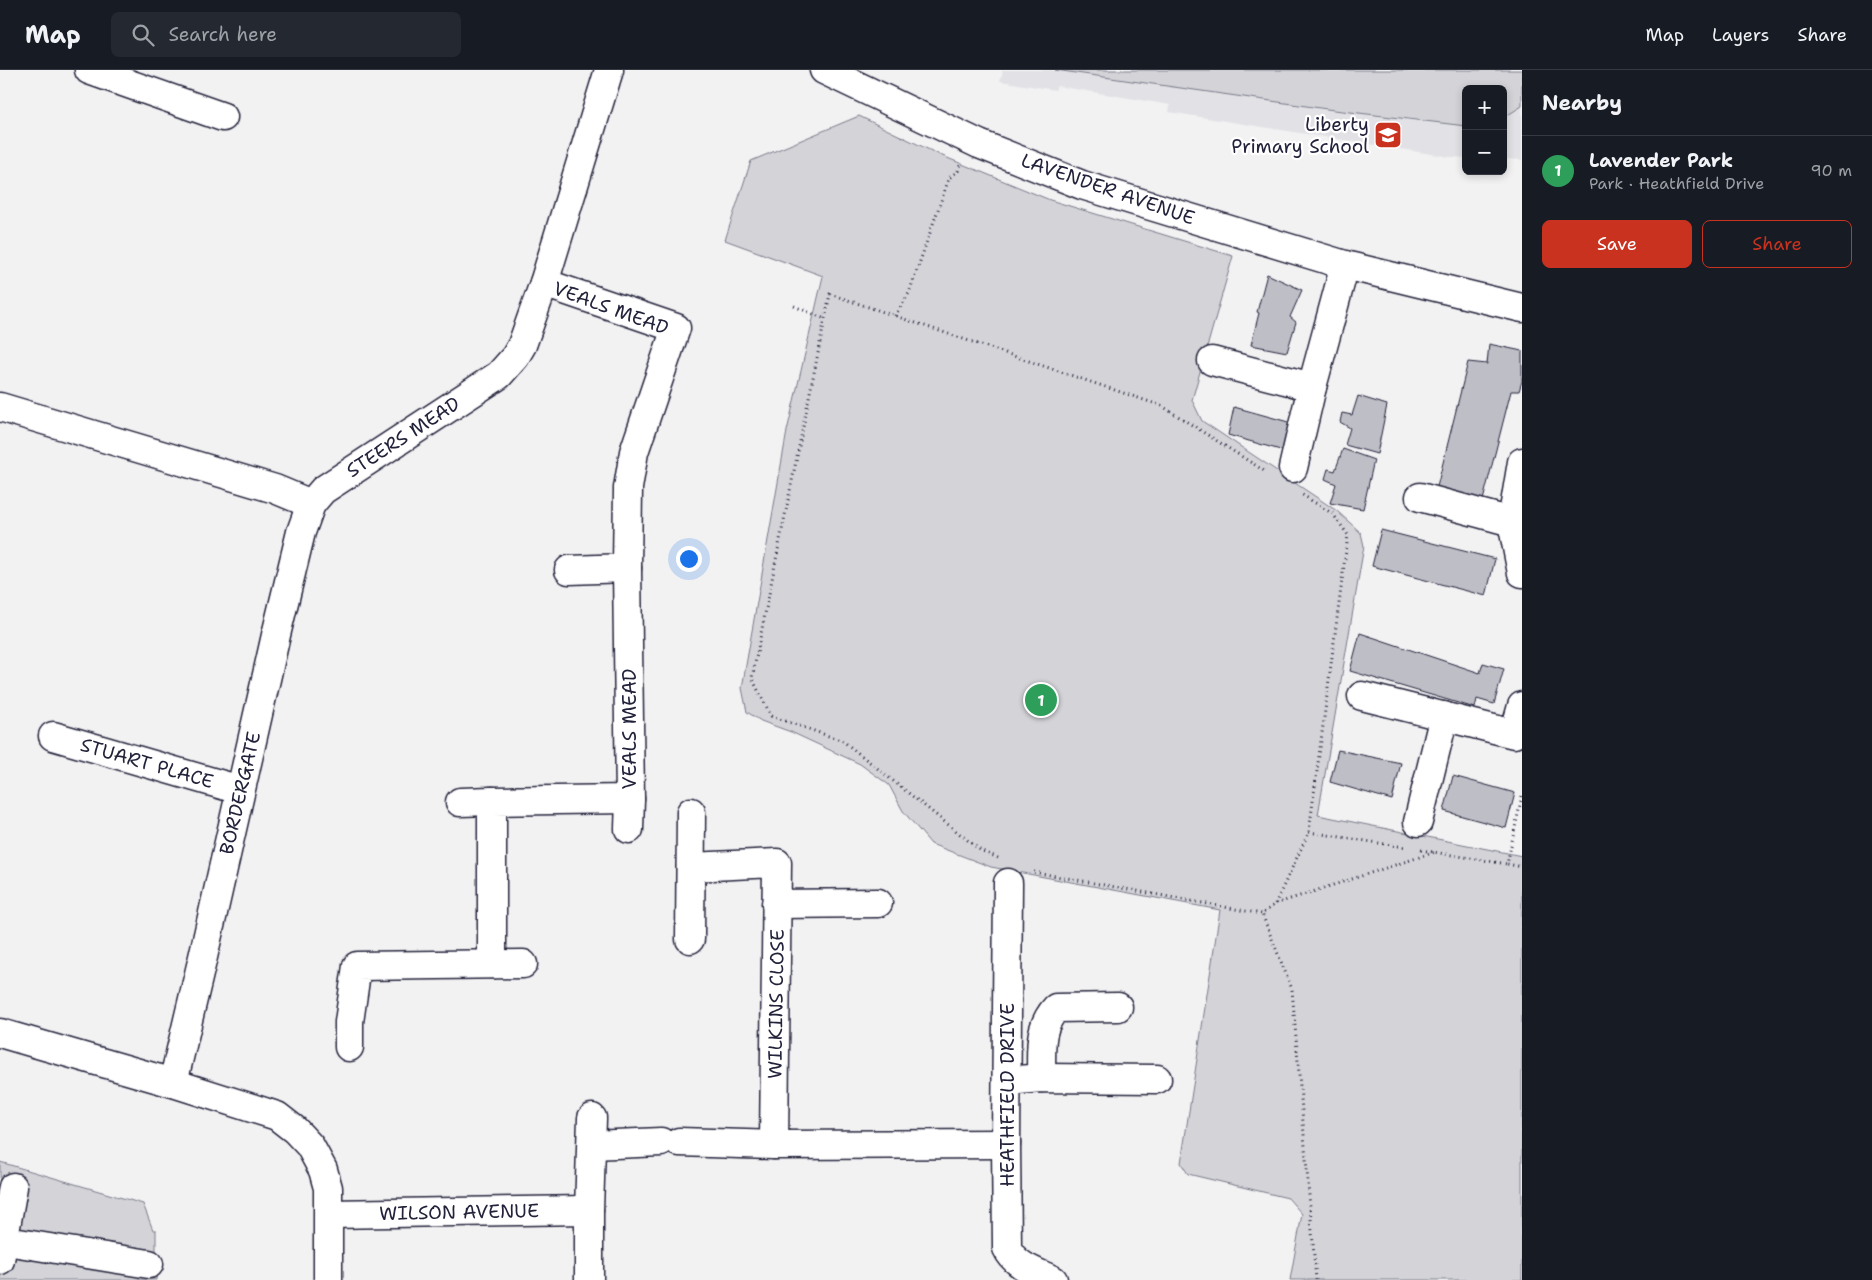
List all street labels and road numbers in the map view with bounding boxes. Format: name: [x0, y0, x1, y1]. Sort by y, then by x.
street label: LAVENDER AVENUE: [1018, 148, 1198, 231]
street label: VEALS MEAD: [550, 276, 672, 340]
street label: STEERS MEAD: [341, 391, 465, 483]
street label: VEALS MEAD: [617, 669, 642, 789]
street label: BORDERGATE: [214, 729, 266, 857]
street label: STUART PLACE: [78, 732, 217, 794]
street label: WILKINS CLOSE: [762, 929, 790, 1079]
street label: HEATHFIELD DRIVE: [995, 1003, 1020, 1187]
street label: WILSON AVENUE: [379, 1198, 539, 1226]

